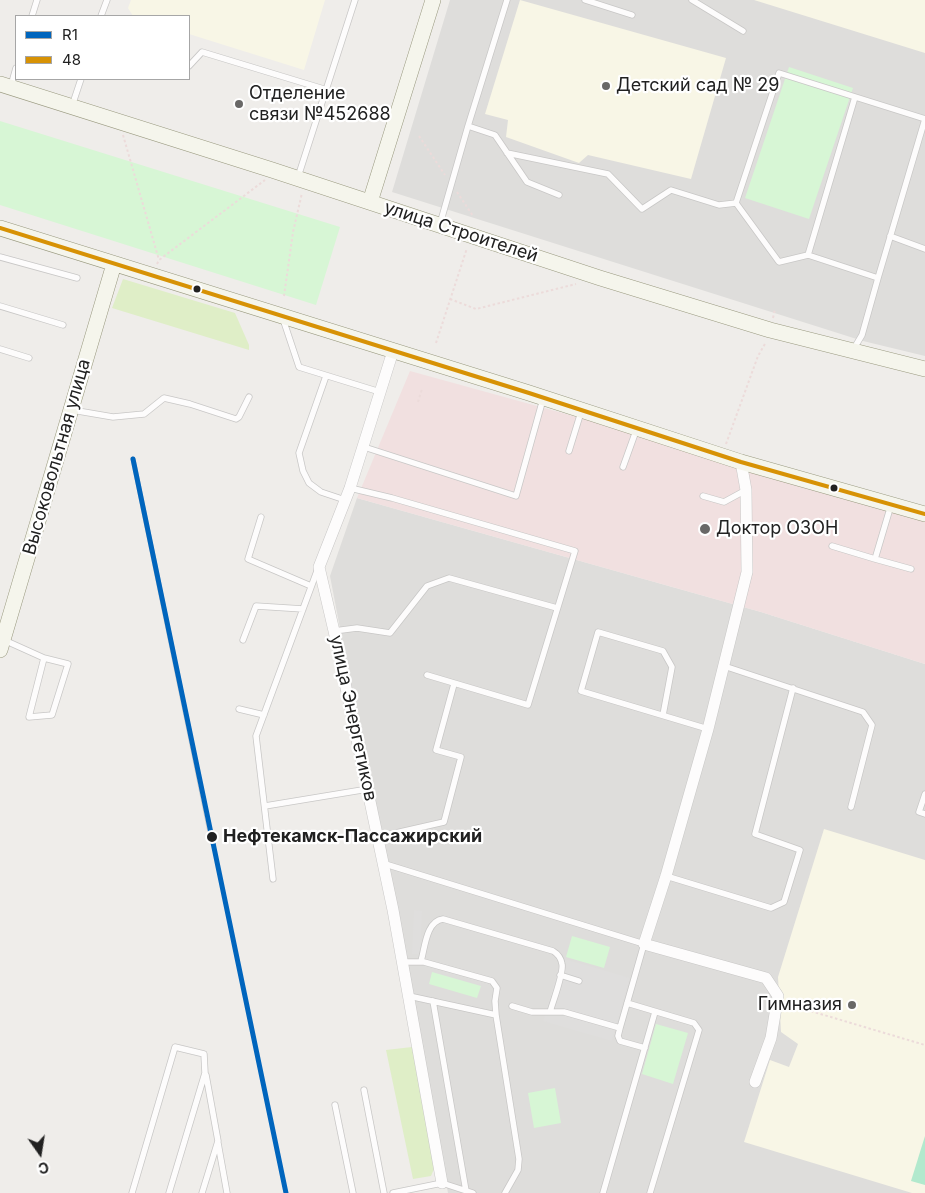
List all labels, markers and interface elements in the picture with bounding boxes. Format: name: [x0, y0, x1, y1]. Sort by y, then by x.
legend: [15, 15, 190, 80]
text: R1: [62, 25, 78, 44]
text: 48: [62, 50, 81, 69]
place label: Детский сад № 29: [616, 75, 780, 97]
marker: Детский сад № 29: [600, 80, 612, 92]
place label: Отделение связи №452688: [249, 83, 391, 126]
marker: Отделение связи №452688: [233, 98, 245, 110]
street label: улица Строителей: [381, 197, 541, 267]
unlabelled marker: [192, 284, 202, 294]
street label: Высоковольтная улица: [19, 357, 95, 557]
unlabelled marker: [829, 483, 839, 493]
place label: Доктор ОЗОН: [716, 518, 838, 540]
marker: Доктор ОЗОН: [698, 522, 712, 536]
street label: улица Энергетиков: [325, 633, 381, 803]
place label: Нефтекамск-Пассажирский: [223, 826, 482, 848]
marker: Нефтекамск-Пассажирский: [205, 830, 219, 844]
place label: Гимназия: [758, 994, 842, 1016]
marker: Гимназия: [846, 999, 858, 1011]
north arrow: [15, 1128, 65, 1178]
text: С: [37, 1159, 50, 1178]

